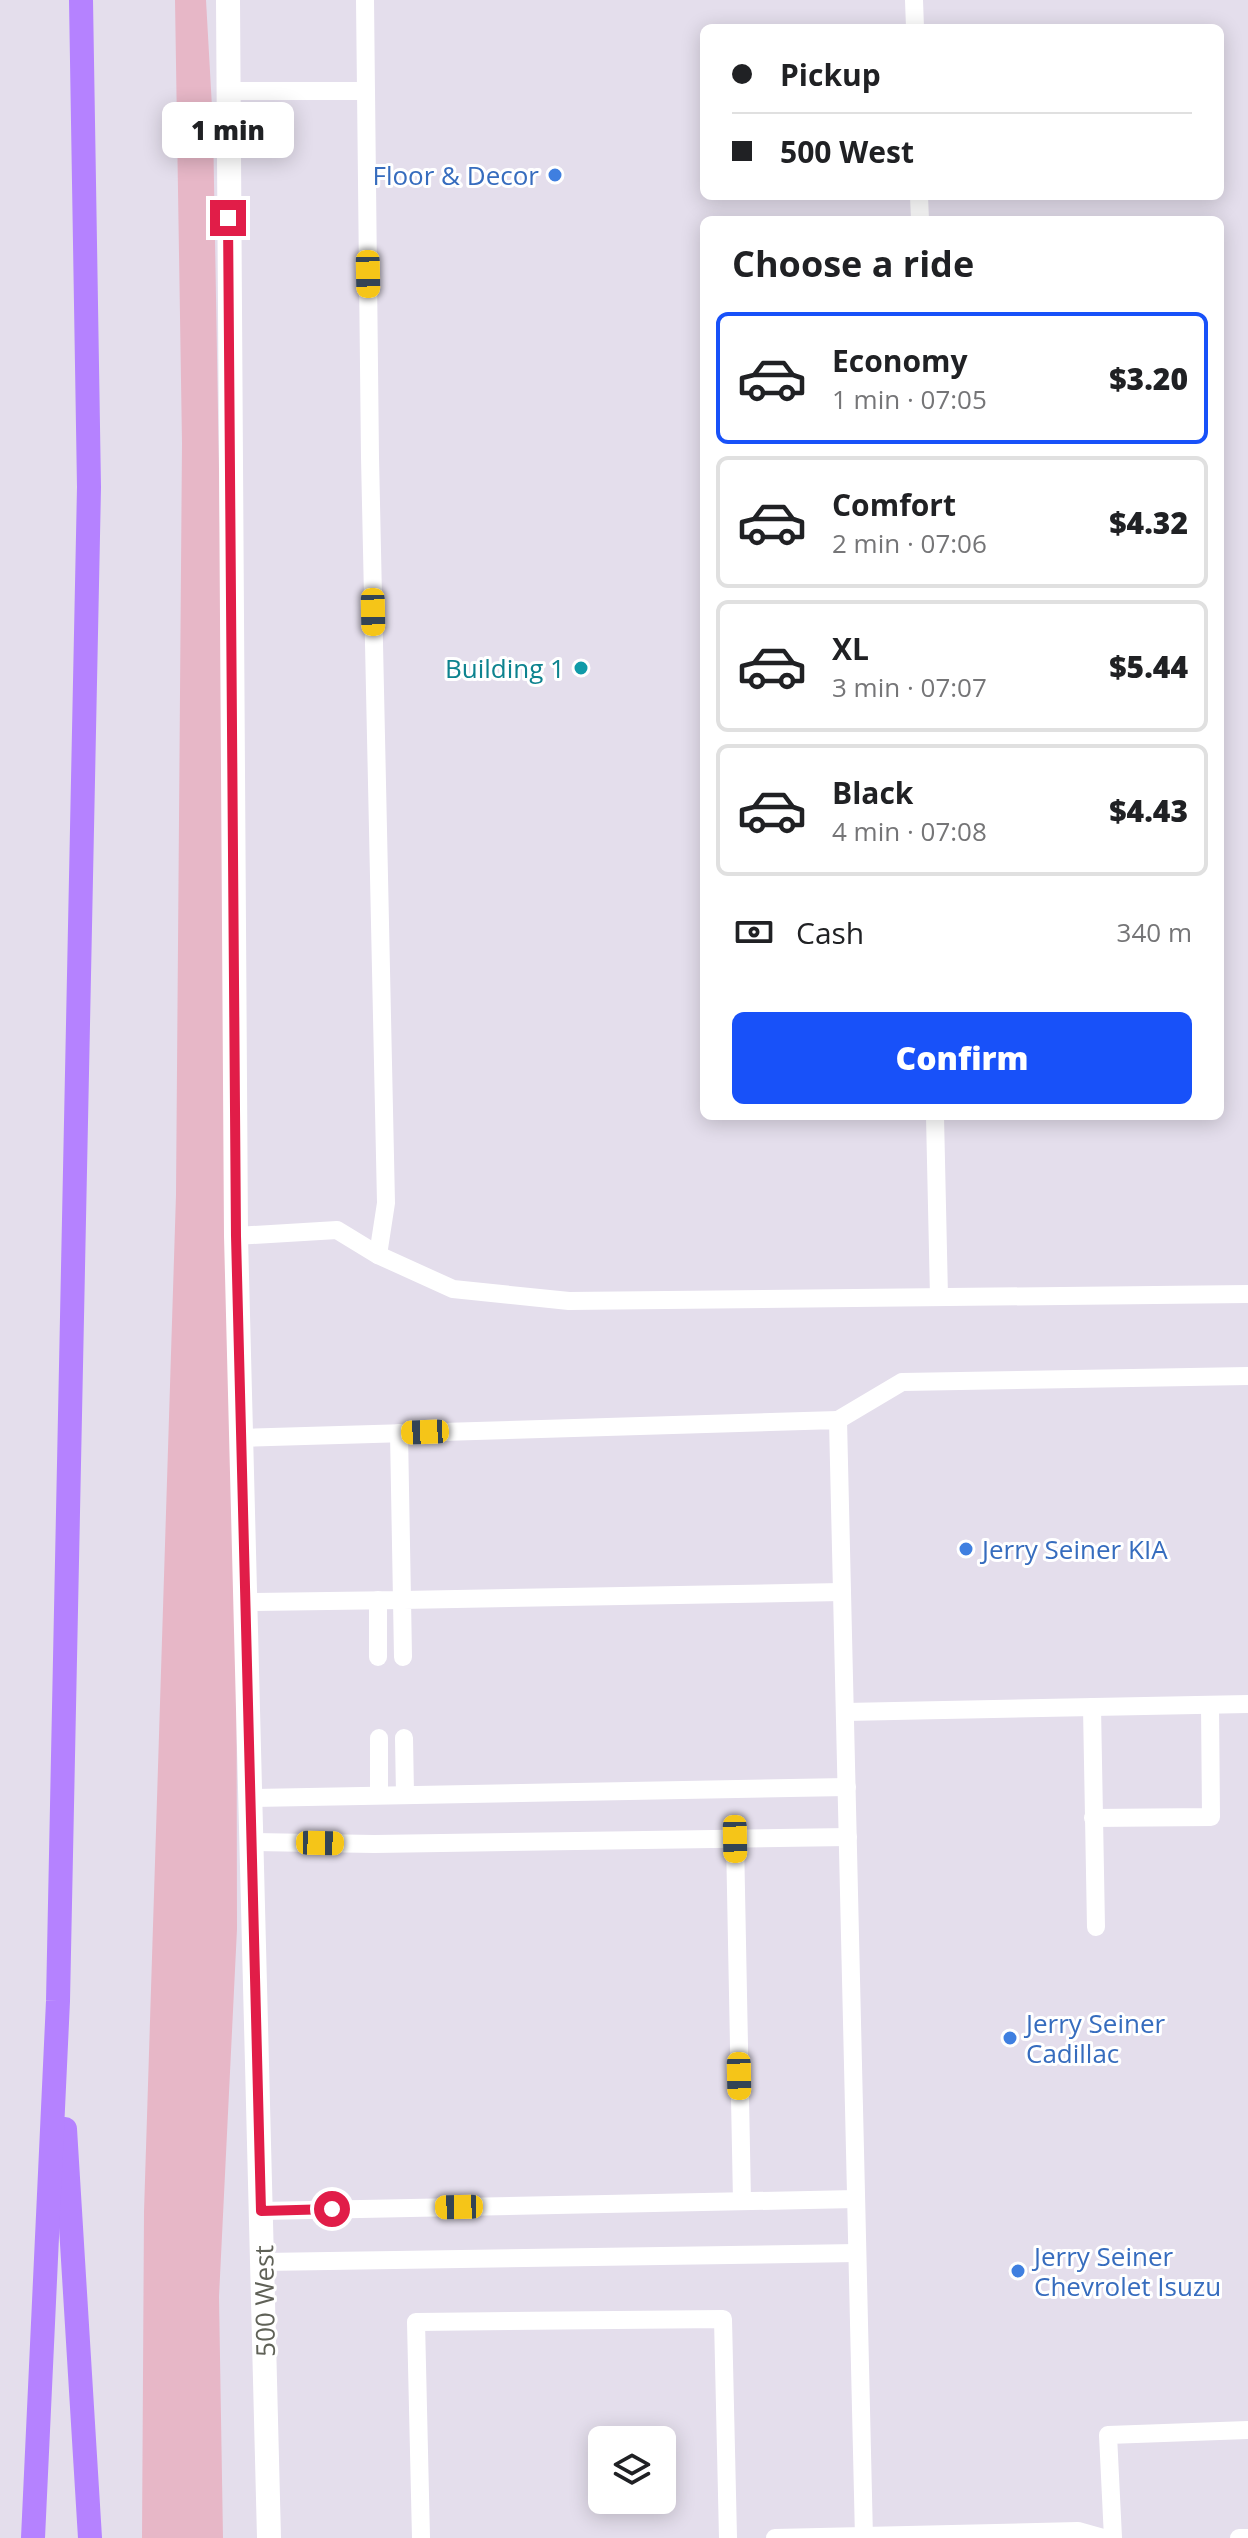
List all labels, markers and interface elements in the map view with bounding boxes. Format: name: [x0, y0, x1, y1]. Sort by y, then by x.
text: Pickup: [780, 54, 881, 95]
callout: 1 min: [162, 102, 294, 158]
text: 1 min: [191, 112, 265, 148]
text: 500 West: [780, 131, 914, 172]
place label: Floor & Decor: [372, 157, 539, 193]
marker: Floor & Decor: [546, 166, 564, 184]
route end: [210, 200, 246, 236]
text: Choose a ride: [732, 239, 974, 288]
car: [356, 250, 380, 298]
text: Economy: [832, 340, 968, 381]
icon: car: [736, 342, 808, 414]
text: $3.20: [1109, 358, 1188, 399]
text: 1 min · 07:05: [832, 381, 987, 417]
text: Comfort: [832, 484, 956, 525]
icon: car: [736, 486, 808, 558]
text: $4.32: [1109, 502, 1188, 543]
text: 2 min · 07:06: [832, 525, 987, 561]
car: [361, 588, 385, 636]
text: XL: [832, 628, 869, 669]
icon: car: [736, 630, 808, 702]
text: $5.44: [1109, 646, 1188, 687]
place label: Building 1: [445, 650, 565, 686]
marker: Building 1: [572, 659, 590, 677]
text: 3 min · 07:07: [832, 669, 987, 705]
text: Black: [832, 772, 913, 813]
icon: car: [736, 774, 808, 846]
text: $4.43: [1109, 790, 1188, 831]
text: 4 min · 07:08: [832, 813, 987, 849]
icon: cash: [732, 910, 776, 954]
text: Cash: [796, 912, 864, 953]
text: 340 m: [1117, 914, 1192, 950]
button: Confirm: [732, 1012, 1192, 1104]
car: [401, 1419, 449, 1445]
place label: Jerry Seiner KIA: [979, 1531, 1168, 1567]
marker: Jerry Seiner KIA: [957, 1540, 975, 1558]
car: [723, 1815, 747, 1863]
car: [296, 1831, 344, 1855]
place label: Jerry Seiner Cadillac: [1023, 2005, 1166, 2071]
marker: Jerry Seiner Cadillac: [1001, 2029, 1019, 2047]
car: [727, 2052, 751, 2100]
route start: [314, 2191, 350, 2227]
car: [435, 2195, 483, 2219]
place label: Jerry Seiner Chevrolet Isuzu: [1031, 2238, 1221, 2304]
street label: 500 West: [245, 2245, 283, 2357]
marker: Jerry Seiner Chevrolet Isuzu: [1009, 2262, 1027, 2280]
map controls: [588, 2426, 676, 2514]
button: layers: [588, 2426, 676, 2514]

